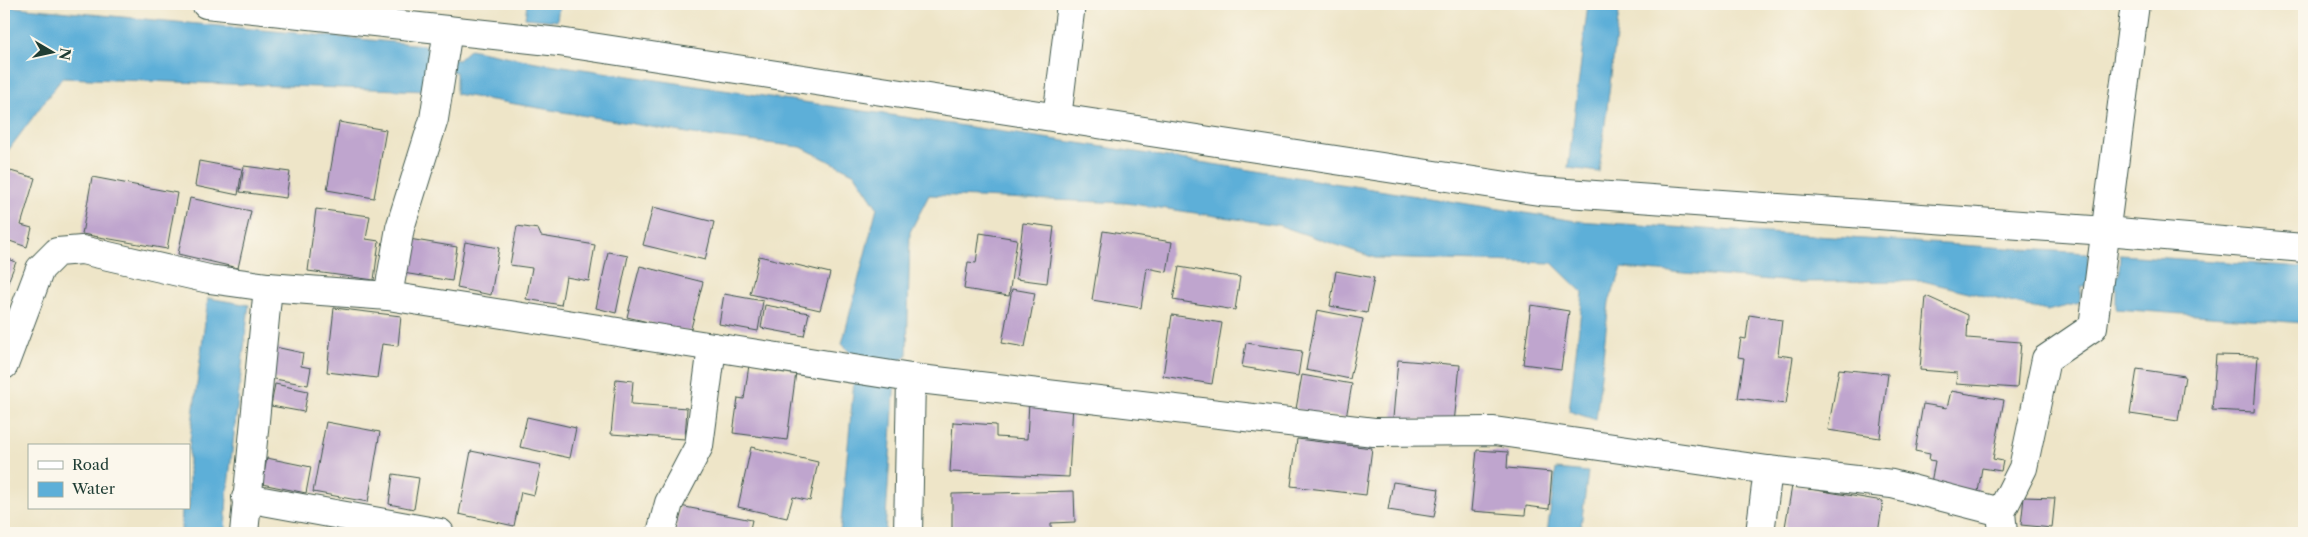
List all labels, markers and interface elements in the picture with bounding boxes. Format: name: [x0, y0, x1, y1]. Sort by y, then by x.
north arrow: [28, 28, 78, 78]
text: N: [55, 47, 75, 61]
legend: [28, 444, 190, 510]
text: Road: [72, 455, 109, 474]
text: Water: [71, 479, 116, 498]

